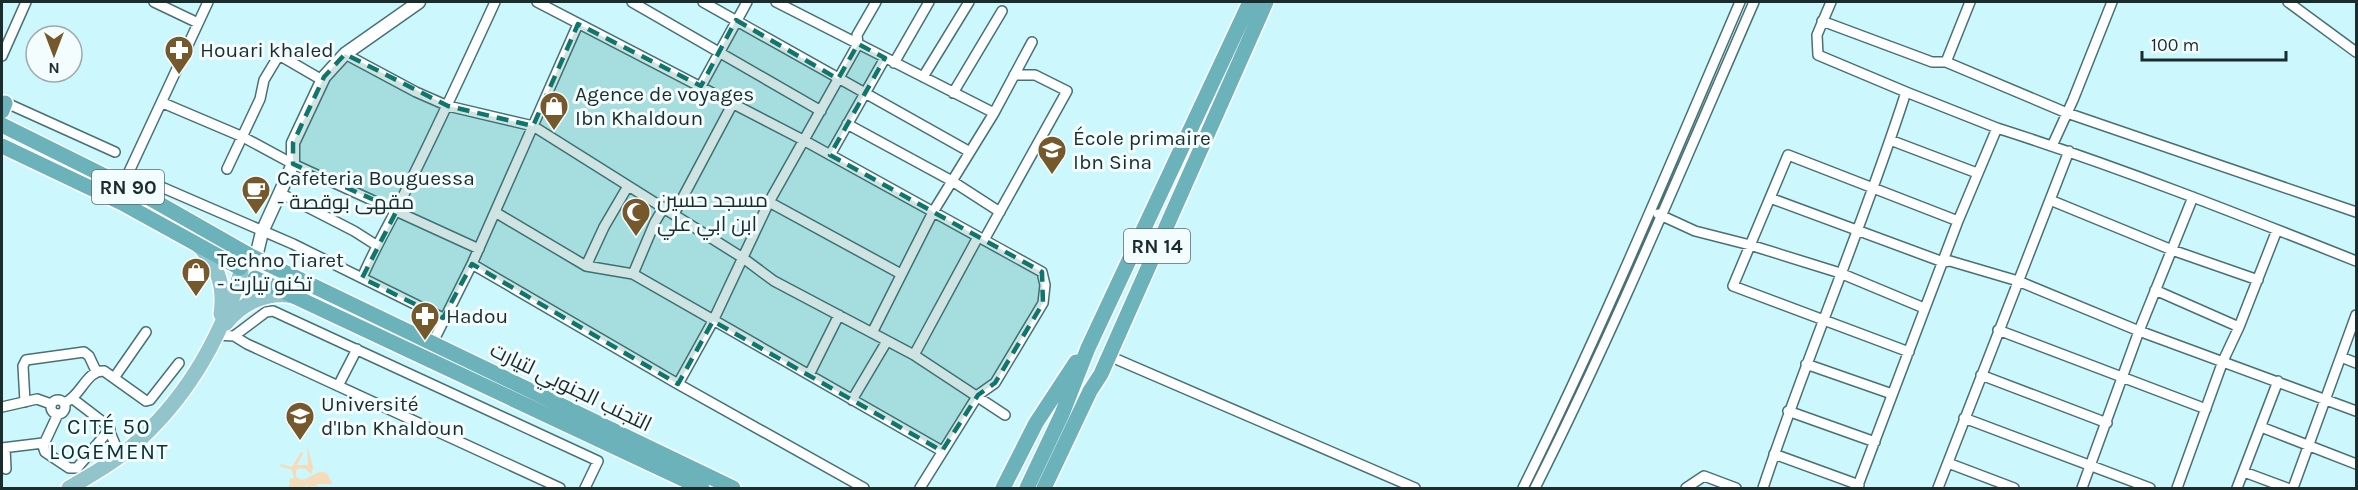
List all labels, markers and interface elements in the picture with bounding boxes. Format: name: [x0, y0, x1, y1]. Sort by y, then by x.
north arrow: [24, 24, 84, 84]
scale bar: [2142, 24, 2286, 62]
pharmacy icon: Houari khaled: [163, 34, 195, 76]
text: 100 m: [2151, 34, 2199, 56]
place label: Houari khaled: [200, 38, 334, 62]
text: N: [48, 59, 60, 78]
place label: Agence de voyages Ibn Khaldoun: [575, 82, 754, 130]
shop icon: Agence de voyages Ibn Khaldoun: [538, 90, 570, 132]
place label: École primaire Ibn Sina: [1073, 126, 1211, 174]
school or university icon: École primaire Ibn Sina: [1036, 134, 1068, 176]
place label: Cafeteria Bouguessa - مقهى بوقصة: [277, 166, 475, 215]
road number: RN 90: [92, 170, 164, 204]
cafe icon: Cafeteria Bouguessa - مقهى بوقصة: [240, 174, 272, 216]
place label: مسجد حسين ابن ابي علي: [657, 188, 768, 240]
mosque icon: مسجد حسين ابن ابي علي: [620, 196, 652, 238]
road number: RN 14: [1124, 229, 1190, 263]
place label: Techno Tiaret - تكنو تيارت: [217, 248, 344, 296]
shop icon: Techno Tiaret - تكنو تيارت: [180, 256, 212, 298]
pharmacy icon: Hadou: [409, 300, 441, 342]
place label: Hadou: [446, 304, 508, 328]
street label: التجنب الجنوبي لتيارت: [485, 338, 656, 440]
place label: Université d'Ibn Khaldoun: [321, 392, 464, 440]
school or university icon: Université d'Ibn Khaldoun: [284, 400, 316, 442]
district label: CITÉ 50 LOGEMENT: [49, 413, 169, 465]

